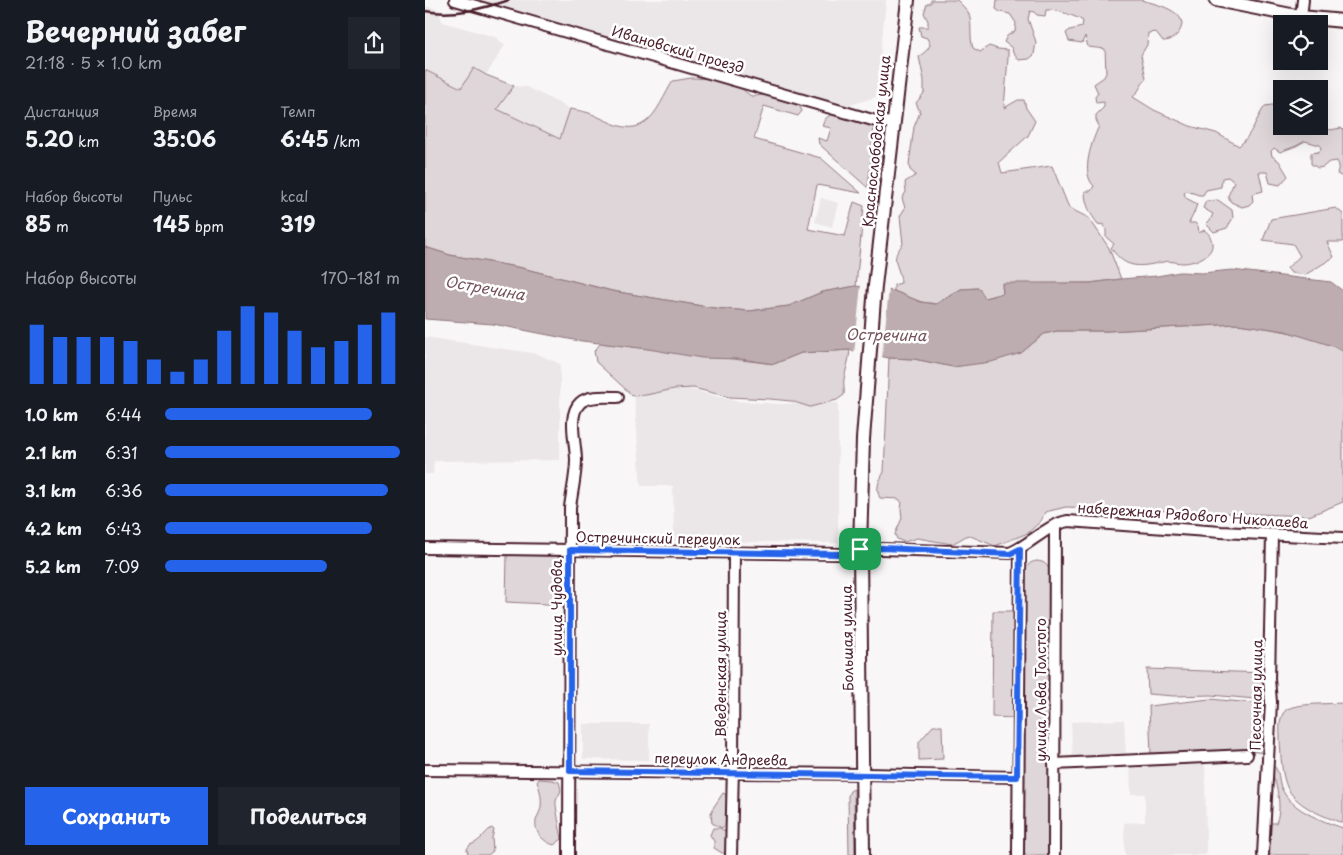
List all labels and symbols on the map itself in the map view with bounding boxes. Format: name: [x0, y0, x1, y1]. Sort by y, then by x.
street label: Ивановский проезд: [609, 20, 747, 78]
street label: Краснослободская улица: [857, 54, 895, 228]
water label: Остречина: [443, 269, 527, 305]
water label: Остречина: [846, 322, 927, 346]
street label: набережная Рядового Николаева: [1077, 496, 1309, 534]
street label: Остречинский переулок: [576, 526, 741, 550]
pin: [839, 528, 881, 570]
street label: улица Чудова: [546, 559, 567, 656]
street label: Большая улица: [836, 585, 858, 691]
street label: Введенская улица: [710, 610, 731, 737]
street label: улица Льва Толстого: [1030, 618, 1051, 762]
street label: Песочная улица: [1245, 639, 1267, 751]
street label: переулок Андреева: [654, 747, 788, 771]

